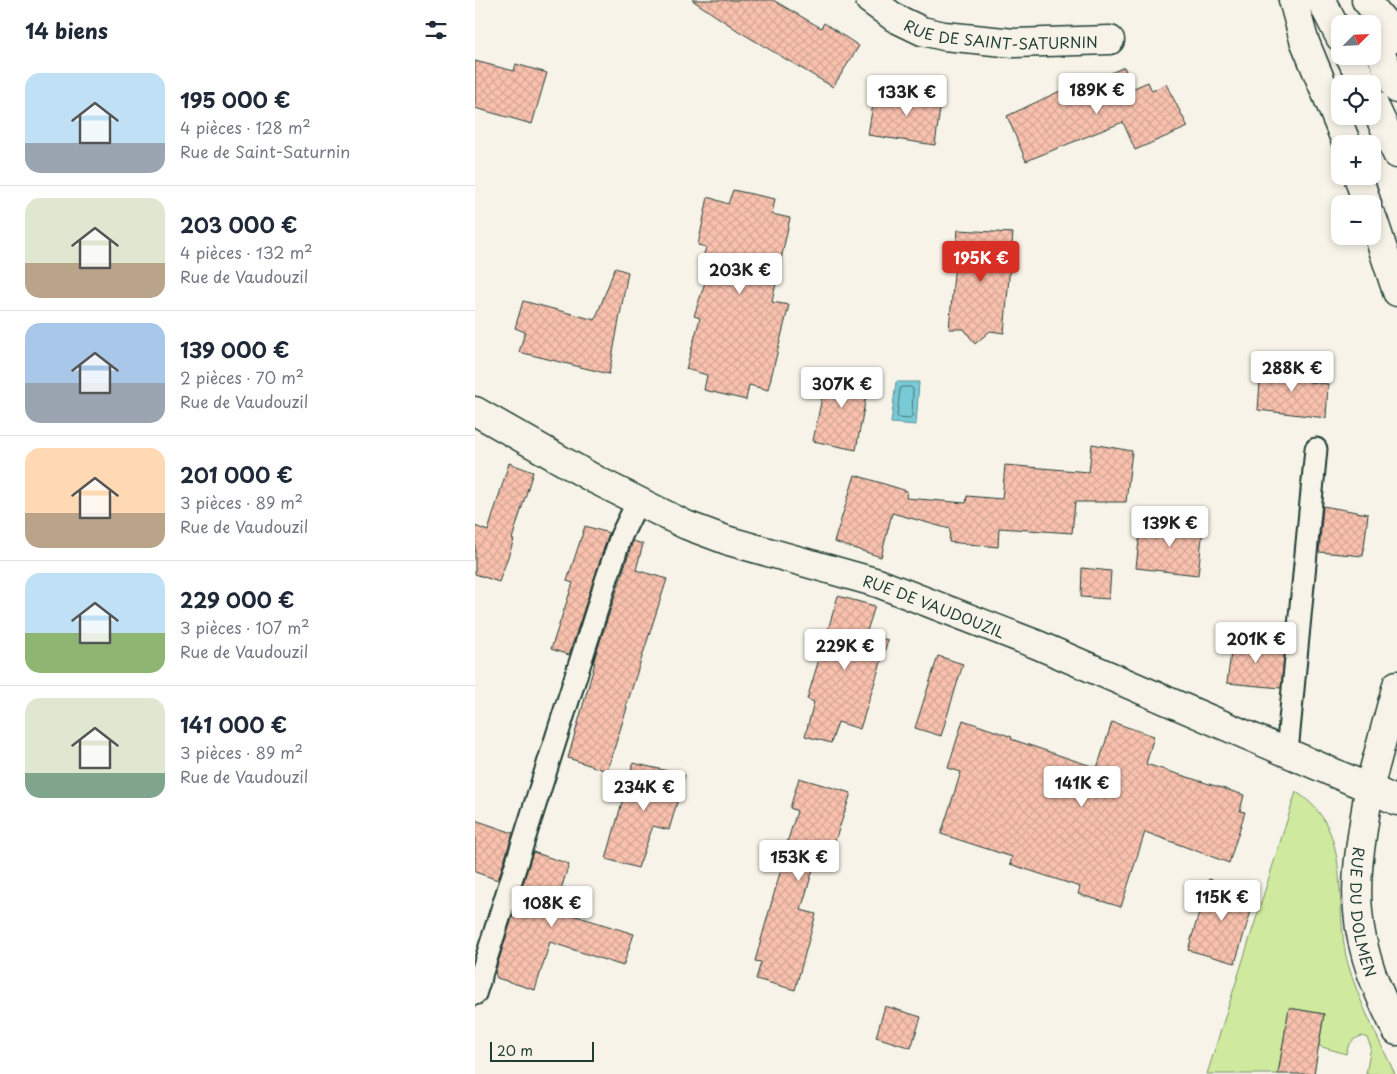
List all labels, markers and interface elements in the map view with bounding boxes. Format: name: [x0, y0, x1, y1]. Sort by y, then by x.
street label: RUE DE SAINT-SATURNIN: [900, 13, 1098, 55]
text: 14 biens: [25, 14, 108, 46]
north arrow: [1331, 15, 1381, 65]
map controls: [1331, 15, 1381, 245]
icon: filters: [422, 16, 450, 44]
pin: 189K €: [1056, 72, 1138, 115]
pin: 133K €: [866, 74, 948, 117]
button: locate: [1331, 75, 1381, 125]
text: 189K €: [1069, 77, 1125, 101]
text: 133K €: [878, 79, 936, 103]
text: 195 000 €: [180, 83, 290, 115]
icon: home: [65, 93, 125, 153]
text: 4 pièces · 128 m²: [180, 115, 311, 139]
button: +: [1331, 135, 1381, 185]
text: Rue de Saint-Saturnin: [180, 139, 350, 163]
button: −: [1331, 195, 1381, 245]
text: 203 000 €: [180, 208, 297, 240]
icon: home: [65, 218, 125, 278]
text: 4 pièces · 132 m²: [180, 240, 313, 264]
pin: 195K €: [940, 240, 1022, 283]
text: 195K €: [953, 245, 1009, 269]
pin: 203K €: [699, 252, 781, 295]
text: 203K €: [709, 257, 771, 281]
text: Rue de Vaudouzil: [180, 264, 308, 288]
text: 139 000 €: [180, 333, 289, 365]
icon: home: [65, 343, 125, 403]
pin: 288K €: [1251, 350, 1333, 393]
text: 288K €: [1262, 355, 1322, 379]
text: 2 pièces · 70 m²: [180, 365, 304, 389]
pin: 307K €: [801, 366, 883, 409]
text: 307K €: [812, 371, 872, 395]
text: Rue de Vaudouzil: [180, 389, 308, 413]
text: 201 000 €: [180, 458, 293, 490]
icon: home: [65, 468, 125, 528]
text: 3 pièces · 89 m²: [180, 490, 303, 514]
pin: 139K €: [1129, 506, 1211, 548]
text: 139K €: [1142, 510, 1198, 534]
text: Rue de Vaudouzil: [180, 514, 308, 538]
street label: RUE DE VAUDOUZIL: [860, 568, 1009, 643]
text: 229 000 €: [180, 583, 294, 615]
icon: home: [65, 593, 125, 653]
text: 3 pièces · 107 m²: [180, 615, 310, 639]
pin: 201K €: [1215, 622, 1297, 664]
text: 201K €: [1226, 626, 1286, 650]
pin: 229K €: [804, 628, 886, 671]
text: 229K €: [815, 633, 875, 657]
text: Rue de Vaudouzil: [180, 639, 308, 663]
text: 141 000 €: [180, 708, 287, 740]
icon: home: [65, 718, 125, 778]
text: 3 pièces · 89 m²: [180, 740, 303, 764]
text: Rue de Vaudouzil: [180, 764, 308, 788]
pin: 141K €: [1041, 766, 1123, 808]
pin: 234K €: [603, 770, 685, 812]
text: 141K €: [1055, 770, 1109, 794]
text: 234K €: [613, 774, 675, 798]
pin: 153K €: [758, 840, 840, 882]
text: 153K €: [770, 844, 828, 868]
street label: RUE DU DOLMEN: [1346, 846, 1383, 980]
pin: 115K €: [1181, 880, 1263, 922]
text: 115K €: [1195, 884, 1249, 908]
pin: 108K €: [511, 886, 593, 928]
text: 108K €: [523, 890, 581, 914]
scale bar: [490, 1039, 594, 1062]
text: 20 m: [497, 1040, 533, 1061]

